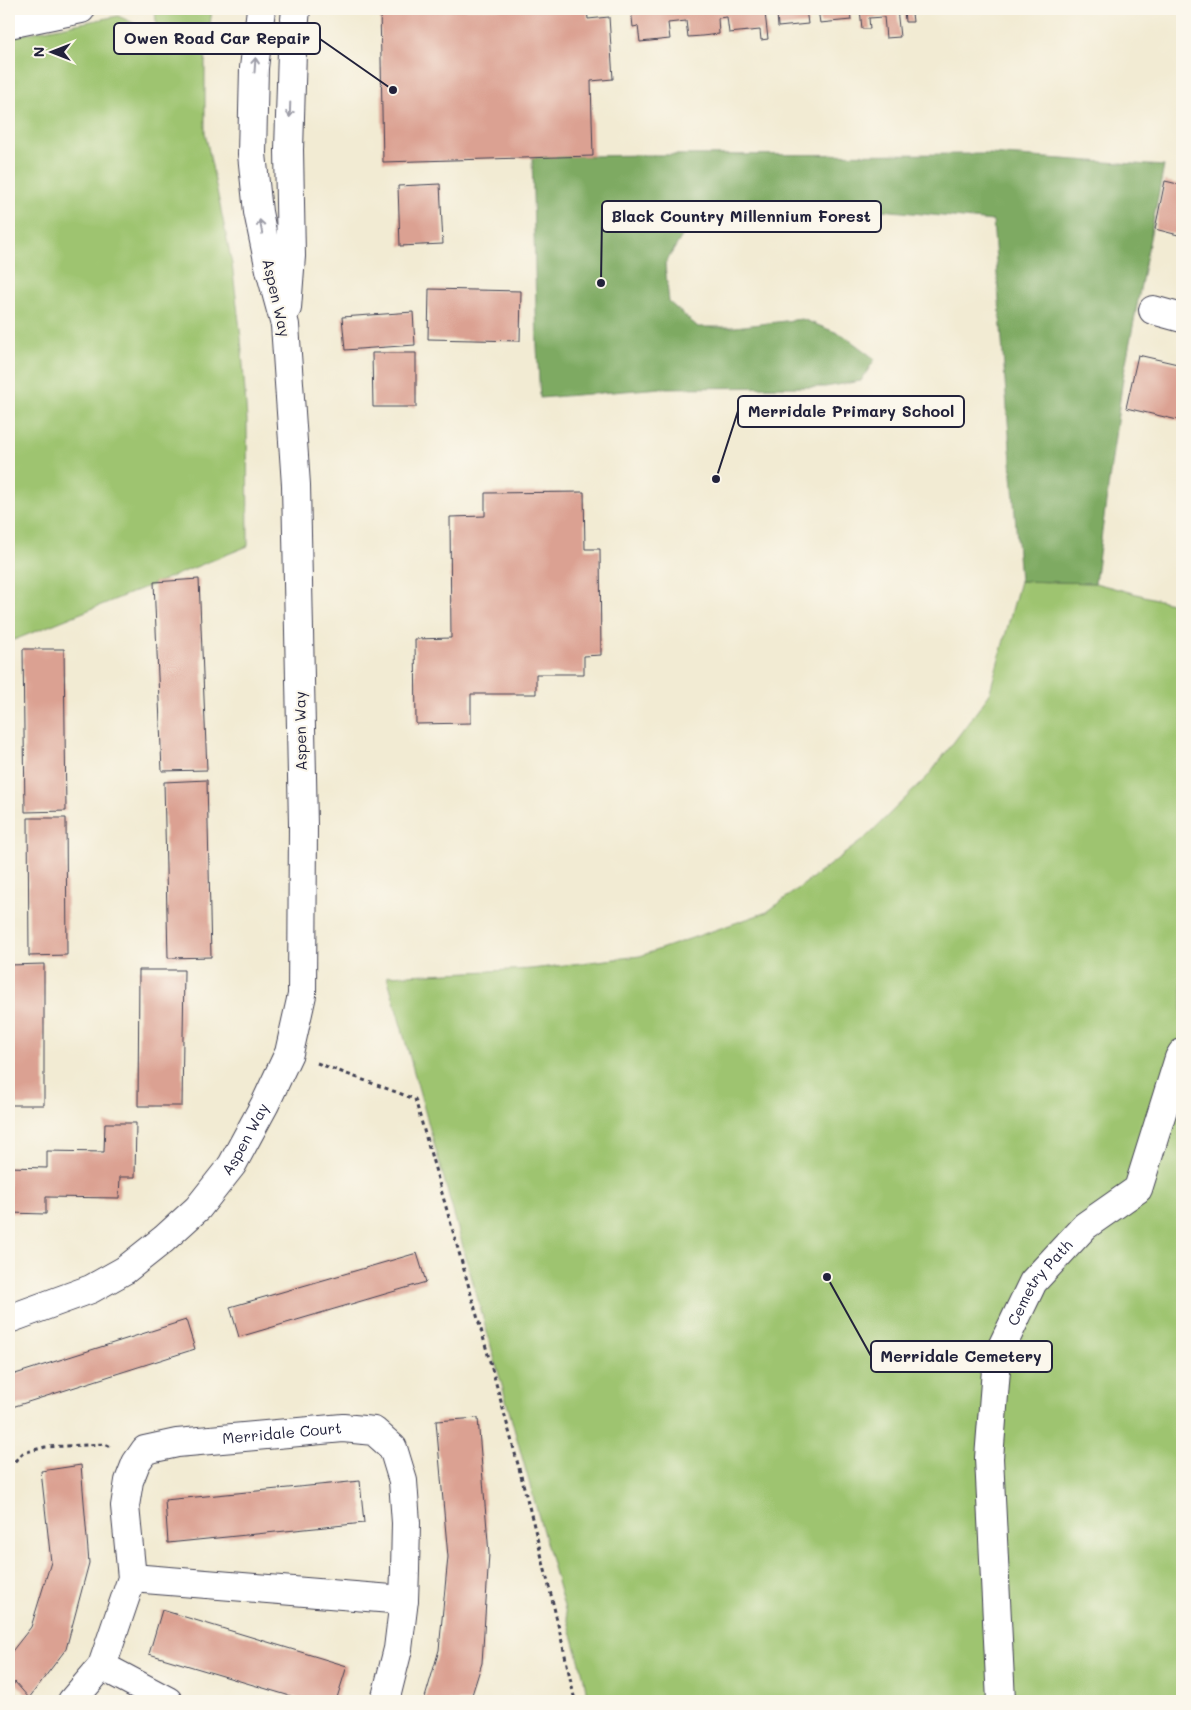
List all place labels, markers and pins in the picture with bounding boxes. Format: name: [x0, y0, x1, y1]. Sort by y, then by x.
callout: Owen Road Car Repair: [114, 23, 320, 54]
callout: Black Country Millennium Forest: [602, 201, 881, 232]
callout: Merridale Primary School: [738, 396, 964, 427]
callout: Merridale Cemetery: [871, 1341, 1052, 1372]

